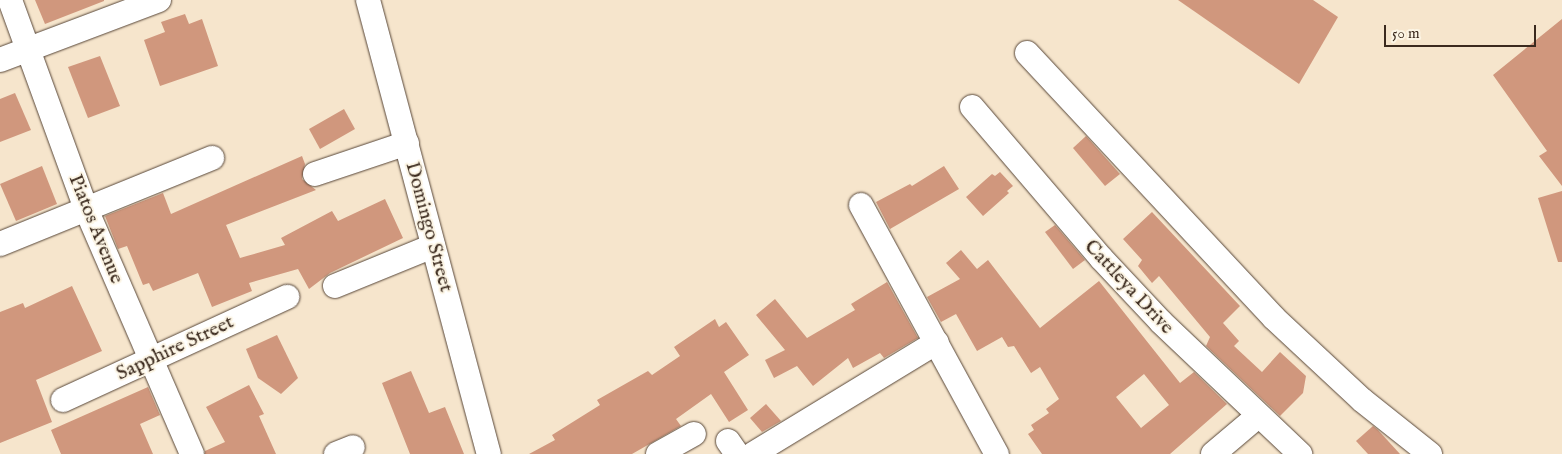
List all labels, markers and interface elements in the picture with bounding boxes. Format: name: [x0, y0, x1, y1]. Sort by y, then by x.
scale bar: [1387, 15, 1540, 47]
text: 50 m: [1392, 24, 1420, 43]
street label: Domingo Street: [400, 159, 458, 295]
street label: Piatos Avenue: [63, 171, 129, 287]
street label: Cattleya Drive: [1079, 235, 1179, 339]
street label: Sapphire Street: [112, 310, 238, 386]

